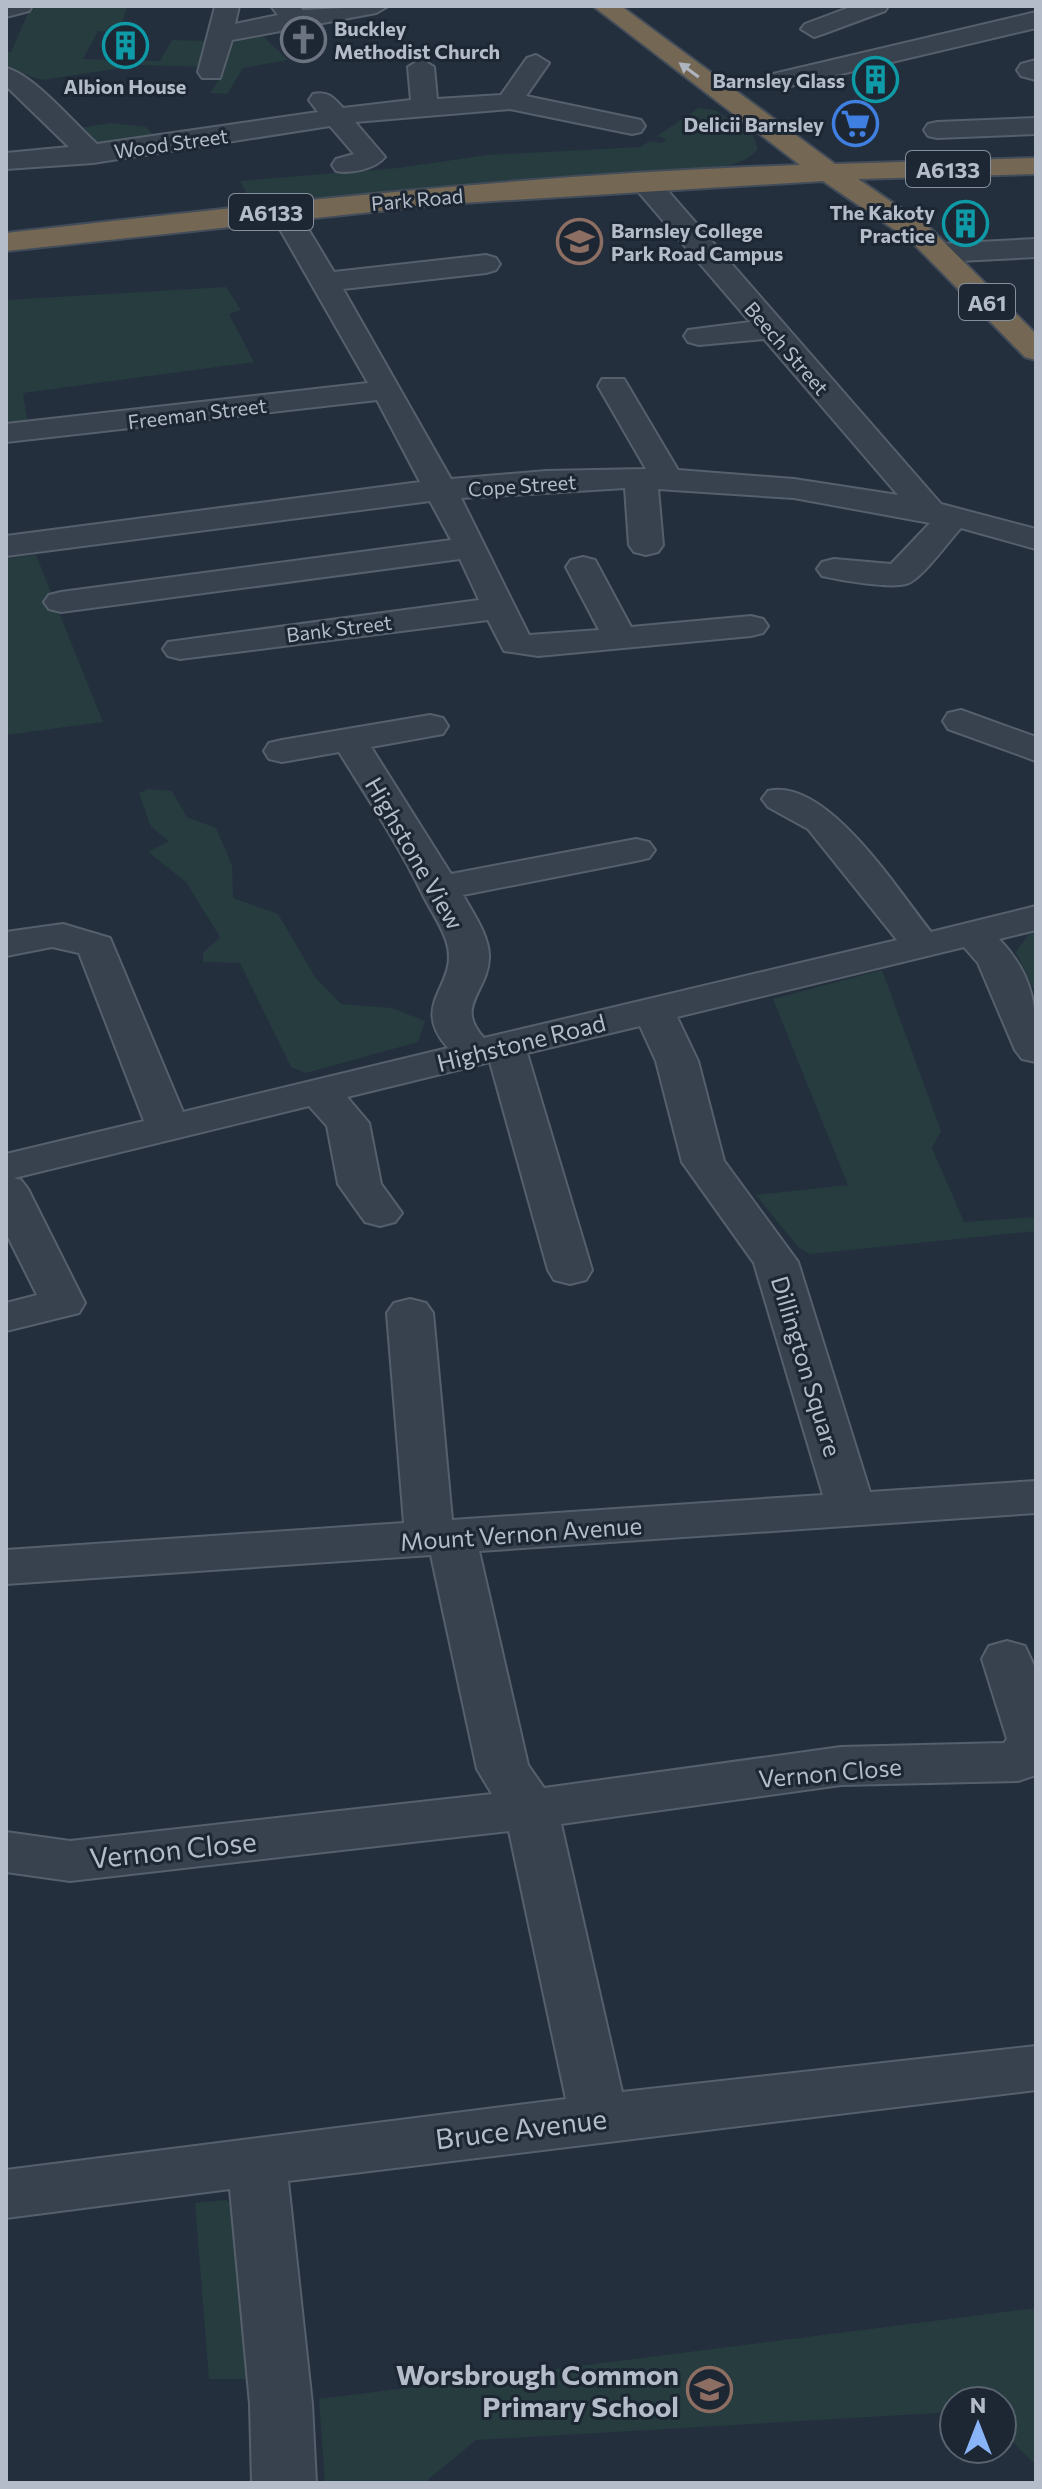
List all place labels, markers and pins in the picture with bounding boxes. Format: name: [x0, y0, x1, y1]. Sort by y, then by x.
church icon: Buckley Methodist Church: [279, 15, 327, 63]
place label: Buckley Methodist Church: [334, 16, 500, 63]
building icon: Albion House: [101, 22, 149, 70]
building icon: Barnsley Glass: [852, 56, 900, 104]
place label: Barnsley Glass: [712, 68, 845, 92]
place label: Albion House: [64, 74, 186, 98]
supermarket icon: Delicii Barnsley: [831, 100, 879, 148]
place label: Delicii Barnsley: [684, 112, 824, 136]
building icon: The Kakoty Practice: [942, 199, 990, 247]
place label: The Kakoty Practice: [829, 200, 935, 247]
school or university icon: Barnsley College Park Road Campus: [556, 217, 604, 265]
place label: Barnsley College Park Road Campus: [611, 218, 783, 265]
place label: Worsbrough Common Primary School: [396, 2357, 679, 2423]
school or university icon: Worsbrough Common Primary School: [686, 2366, 734, 2414]

